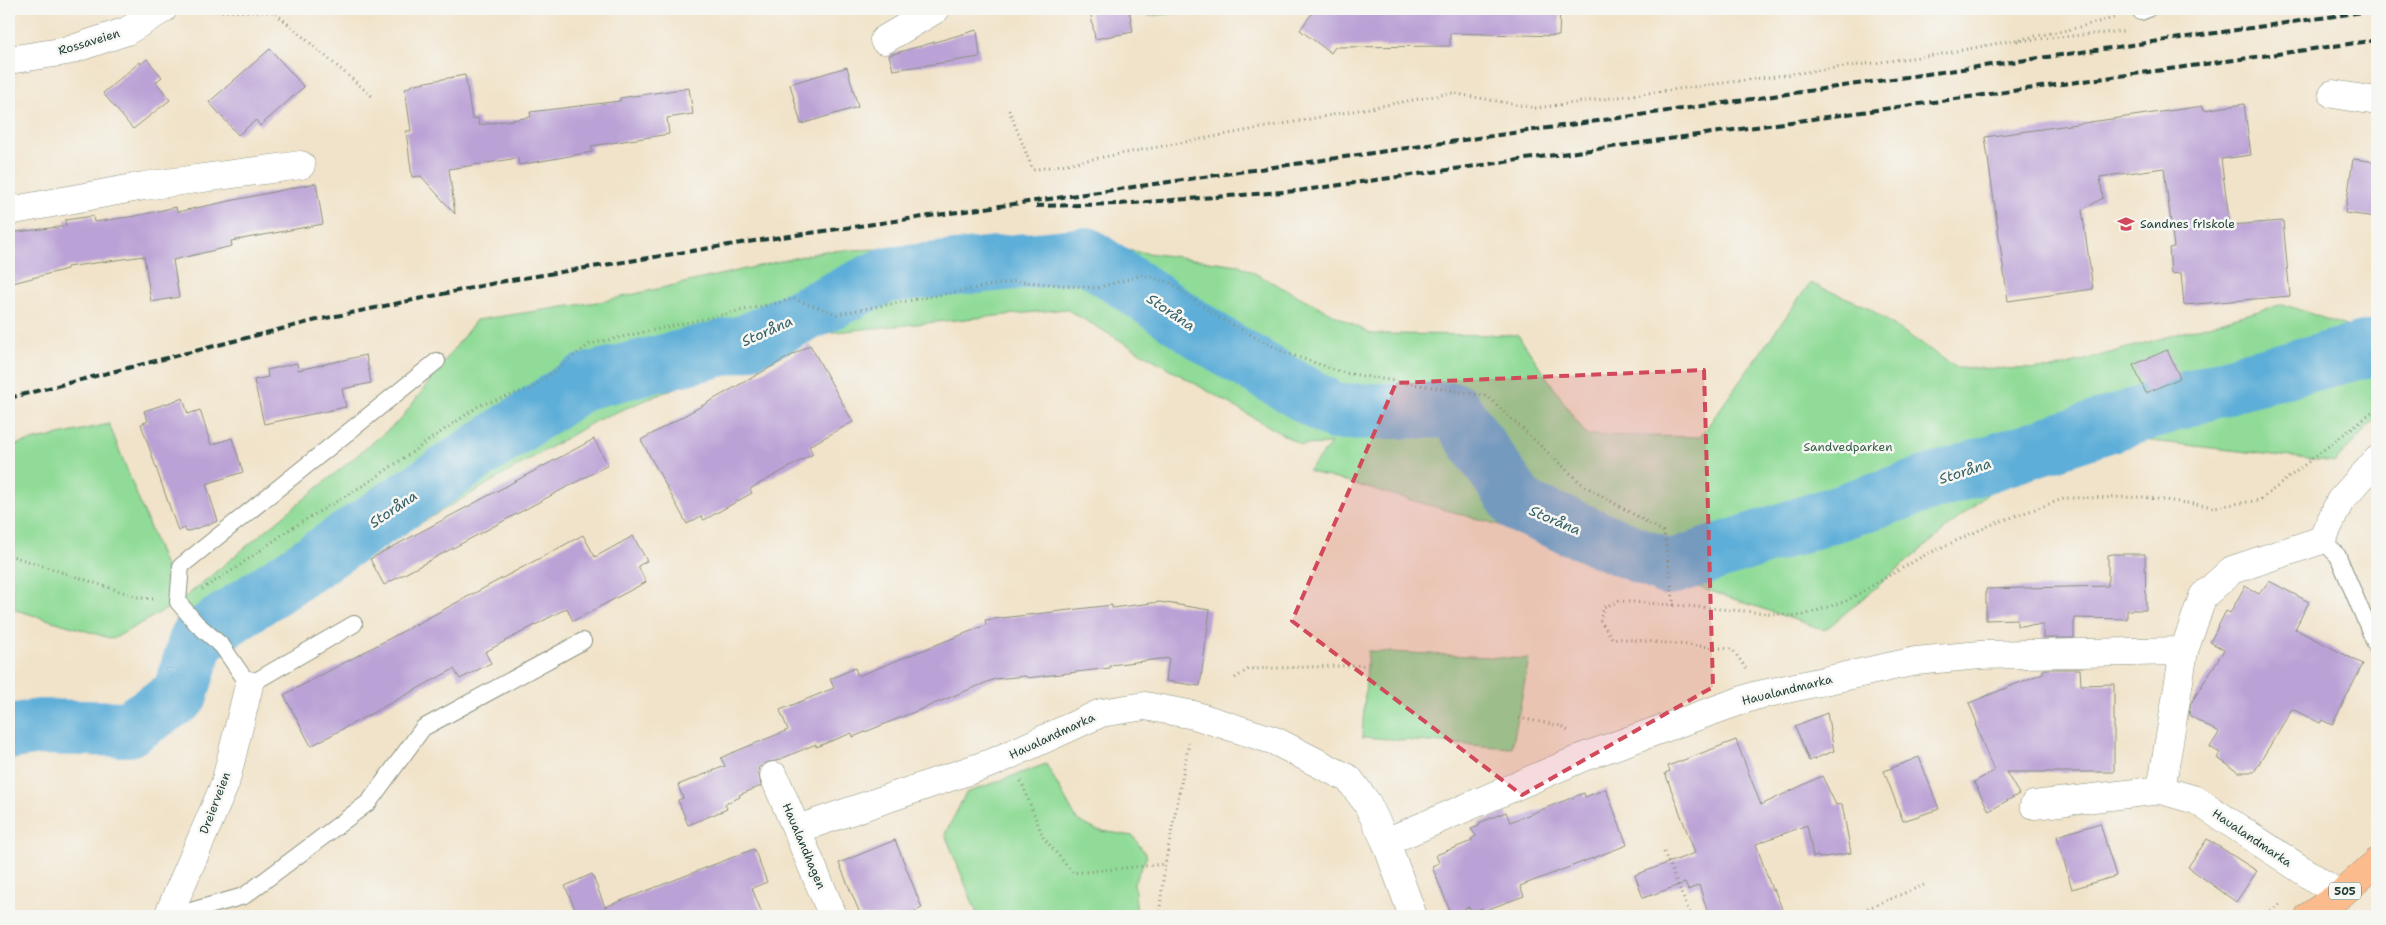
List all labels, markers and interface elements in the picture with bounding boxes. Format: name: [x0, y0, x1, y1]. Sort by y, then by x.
street label: Rossaveien: [56, 25, 122, 59]
school or university icon: Sandnes friskole: [2116, 214, 2136, 234]
place label: Sandnes friskole: [2140, 216, 2235, 232]
water label: Storåna: [1144, 289, 1198, 335]
water label: Storåna: [739, 312, 795, 350]
park label: Sandvedparken: [1803, 439, 1893, 455]
water label: Storåna: [1937, 454, 1993, 488]
water label: Storåna: [366, 486, 420, 532]
water label: Storåna: [1527, 501, 1583, 539]
street label: Haualandmarka: [1740, 671, 1835, 709]
street label: Haualandmarka: [1007, 709, 1098, 763]
street label: Dreierveien: [196, 770, 234, 836]
street label: Haualandhagen: [779, 800, 829, 892]
street label: Haualandmarka: [2209, 805, 2295, 871]
road number: 505: [2329, 882, 2361, 899]

